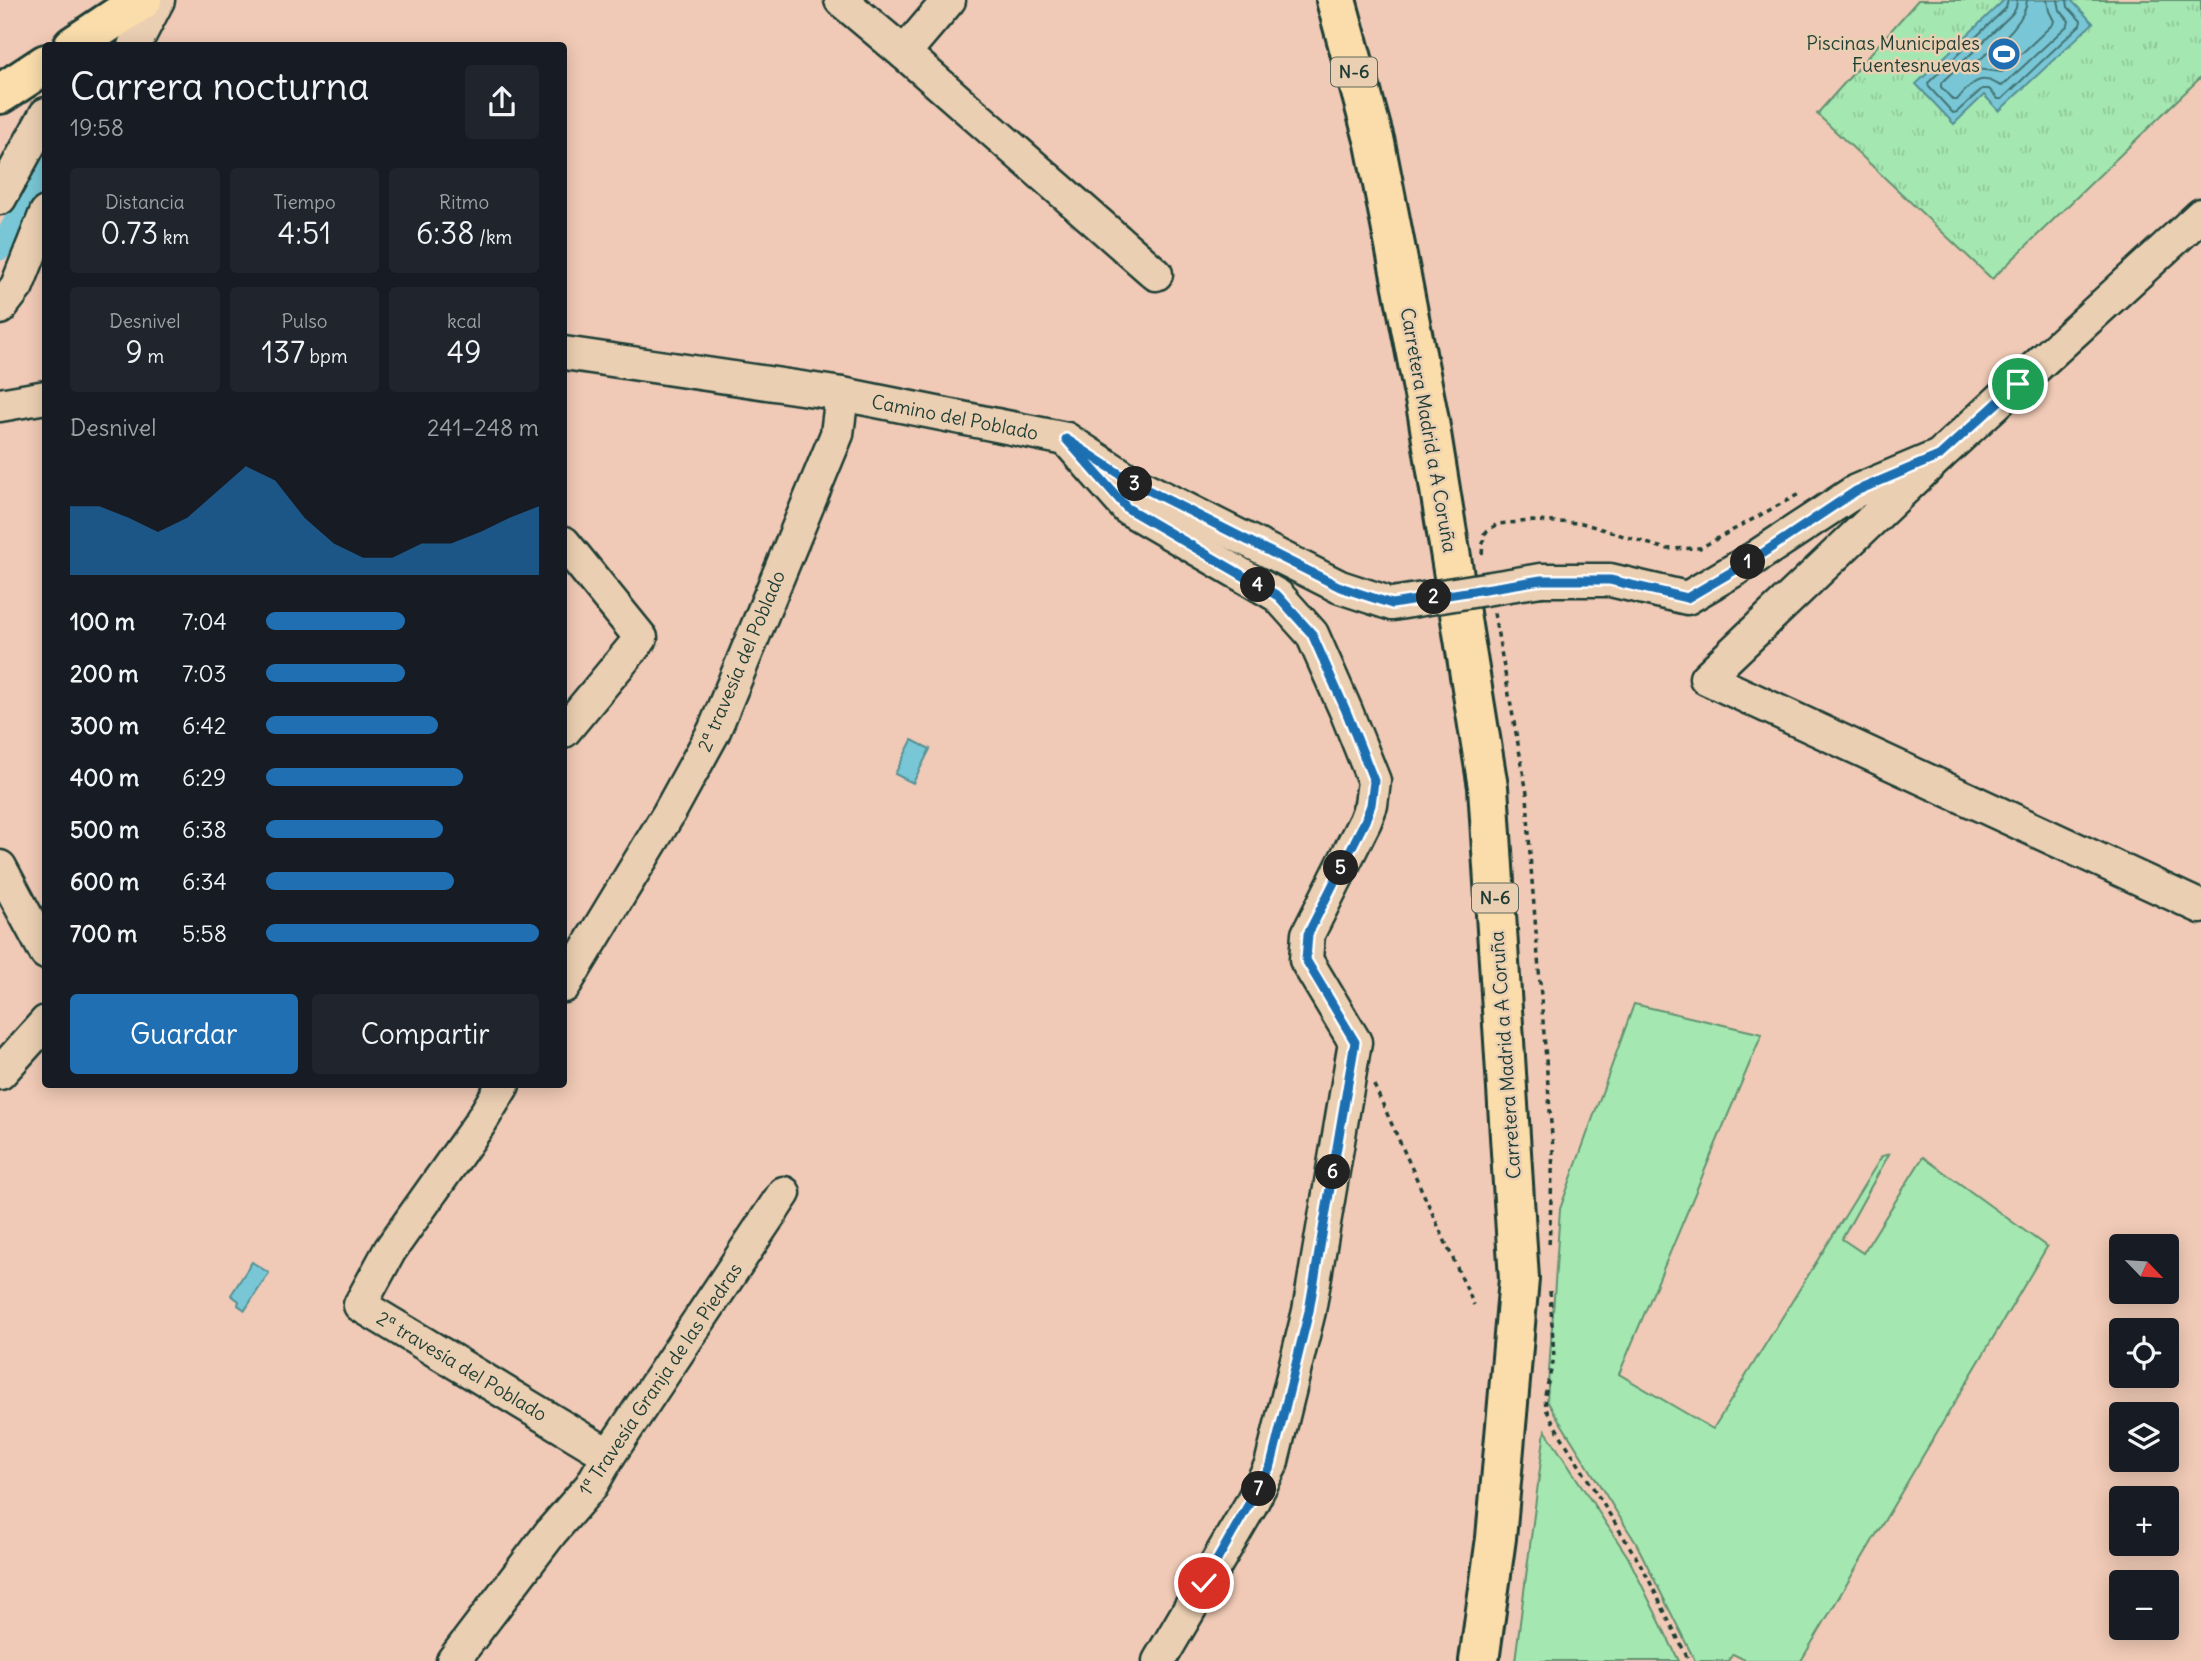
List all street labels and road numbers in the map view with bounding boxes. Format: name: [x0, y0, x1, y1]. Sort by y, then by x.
road number: N-6: [1331, 58, 1377, 86]
street label: Carretera Madrid a A Coruña: [1396, 306, 1462, 555]
street label: Camino del Poblado: [870, 389, 1040, 445]
street label: 2ª travesía del Poblado: [692, 567, 790, 755]
road number: N-6: [1472, 884, 1518, 912]
street label: Carretera Madrid a A Coruña: [1484, 930, 1526, 1180]
street label: 1ª Travesía Granja de las Piedras: [573, 1258, 747, 1500]
street label: 2ª travesía del Poblado: [372, 1306, 552, 1426]

